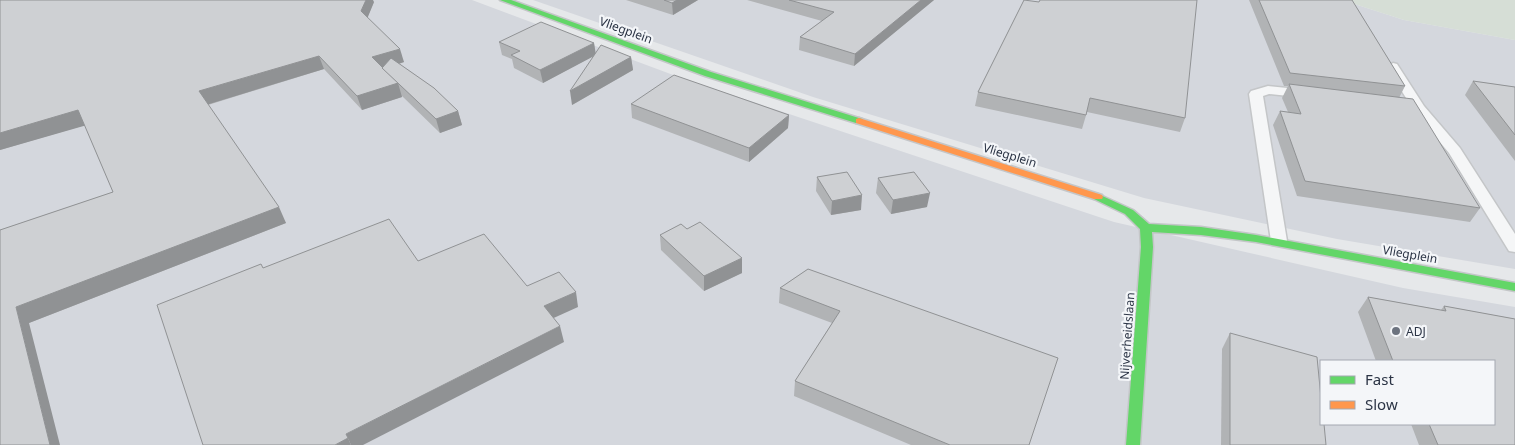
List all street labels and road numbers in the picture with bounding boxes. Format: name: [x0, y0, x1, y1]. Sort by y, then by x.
street label: Vliegplein: [597, 13, 655, 47]
street label: Vliegplein: [981, 139, 1039, 171]
street label: Vliegplein: [1381, 241, 1439, 267]
street label: Nijverheidslaan: [1115, 292, 1139, 380]

